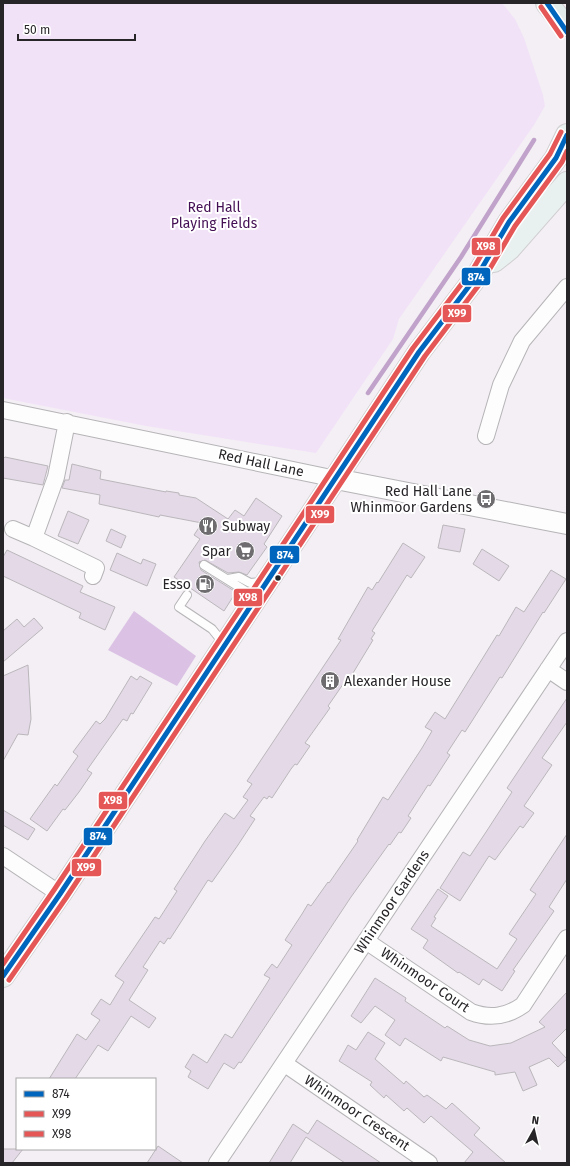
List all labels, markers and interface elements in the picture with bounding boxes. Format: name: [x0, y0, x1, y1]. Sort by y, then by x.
scale bar: [18, 16, 135, 42]
text: 50 m: [24, 23, 50, 37]
park label: Red Hall Playing Fields: [171, 199, 258, 232]
line badge: X98: [471, 237, 501, 256]
text: X98: [476, 240, 496, 253]
line badge: 874: [461, 267, 491, 286]
text: 874: [467, 271, 485, 284]
line badge: X99: [442, 304, 472, 323]
text: X99: [447, 307, 466, 320]
street label: Red Hall Lane: [217, 446, 305, 480]
place label: Red Hall Lane Whinmoor Gardens: [350, 483, 472, 516]
bus stop icon: Red Hall Lane Whinmoor Gardens: [475, 488, 497, 510]
line badge: X99: [305, 505, 335, 524]
text: X99: [310, 508, 329, 521]
restaurant icon: Subway: [197, 515, 219, 537]
place label: Subway: [222, 518, 270, 535]
supermarket icon: Spar: [234, 540, 256, 562]
place label: Spar: [202, 543, 232, 560]
line badge: 874: [269, 545, 300, 564]
text: 874: [276, 549, 294, 562]
fuel station icon: Esso: [194, 573, 216, 595]
unlabelled marker: [273, 573, 283, 583]
place label: Esso: [162, 576, 191, 593]
line badge: X98: [233, 588, 263, 607]
text: X98: [238, 591, 258, 604]
building icon: Alexander House: [319, 670, 341, 692]
place label: Alexander House: [344, 673, 451, 690]
line badge: X98: [98, 791, 128, 810]
text: X98: [103, 794, 123, 807]
line badge: 874: [83, 827, 113, 846]
text: 874: [89, 830, 107, 843]
street label: Whinmoor Gardens: [351, 846, 433, 957]
line badge: X99: [71, 858, 102, 877]
text: X99: [76, 861, 95, 874]
street label: Whinmoor Court: [377, 944, 474, 1017]
street label: Whinmoor Crescent: [301, 1071, 414, 1155]
legend: [16, 1078, 156, 1150]
text: 874: [52, 1087, 70, 1101]
text: X99: [52, 1107, 71, 1121]
north arrow: [514, 1110, 554, 1150]
text: N: [531, 1114, 540, 1128]
text: X98: [52, 1127, 72, 1141]

